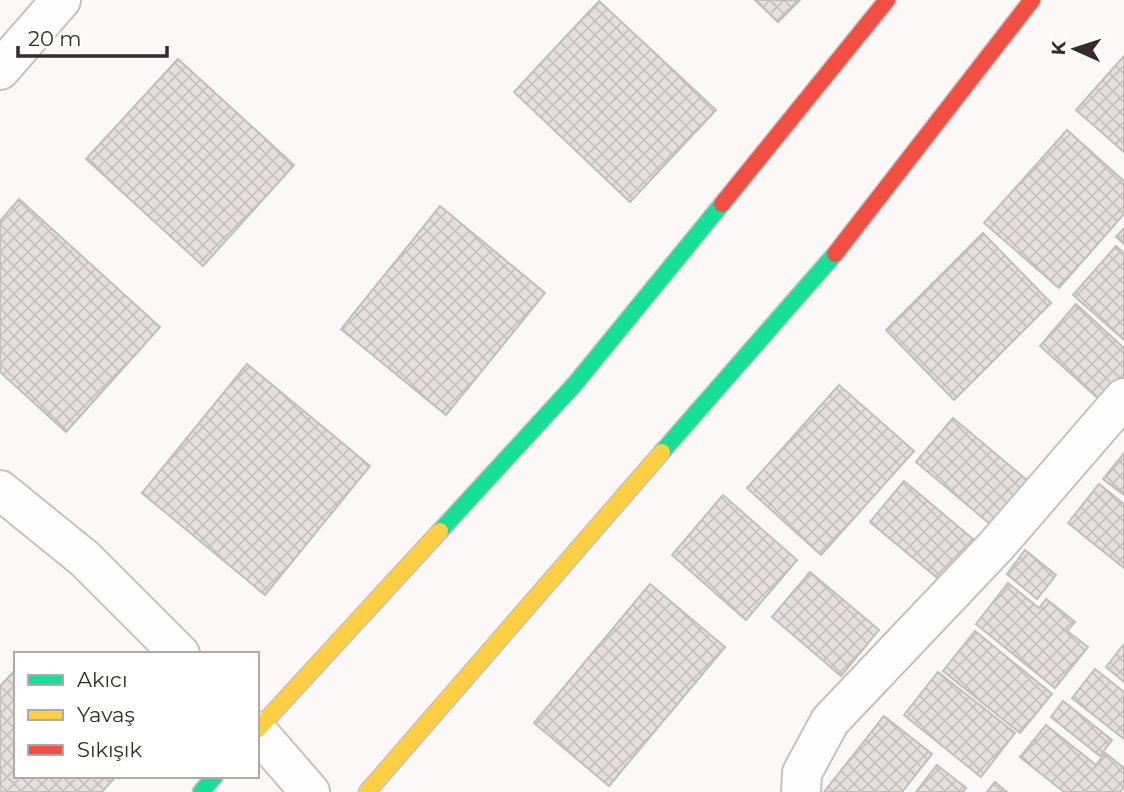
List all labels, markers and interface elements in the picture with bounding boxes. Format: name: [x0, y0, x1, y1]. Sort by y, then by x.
scale bar: [18, 14, 166, 58]
north arrow: [1040, 14, 1110, 84]
text: 20 m: [28, 26, 82, 51]
text: K: [1047, 40, 1070, 56]
legend: [14, 652, 259, 778]
text: Akıcı: [77, 667, 128, 692]
text: Yavaş: [77, 702, 135, 727]
text: Sıkışık: [77, 737, 143, 762]

